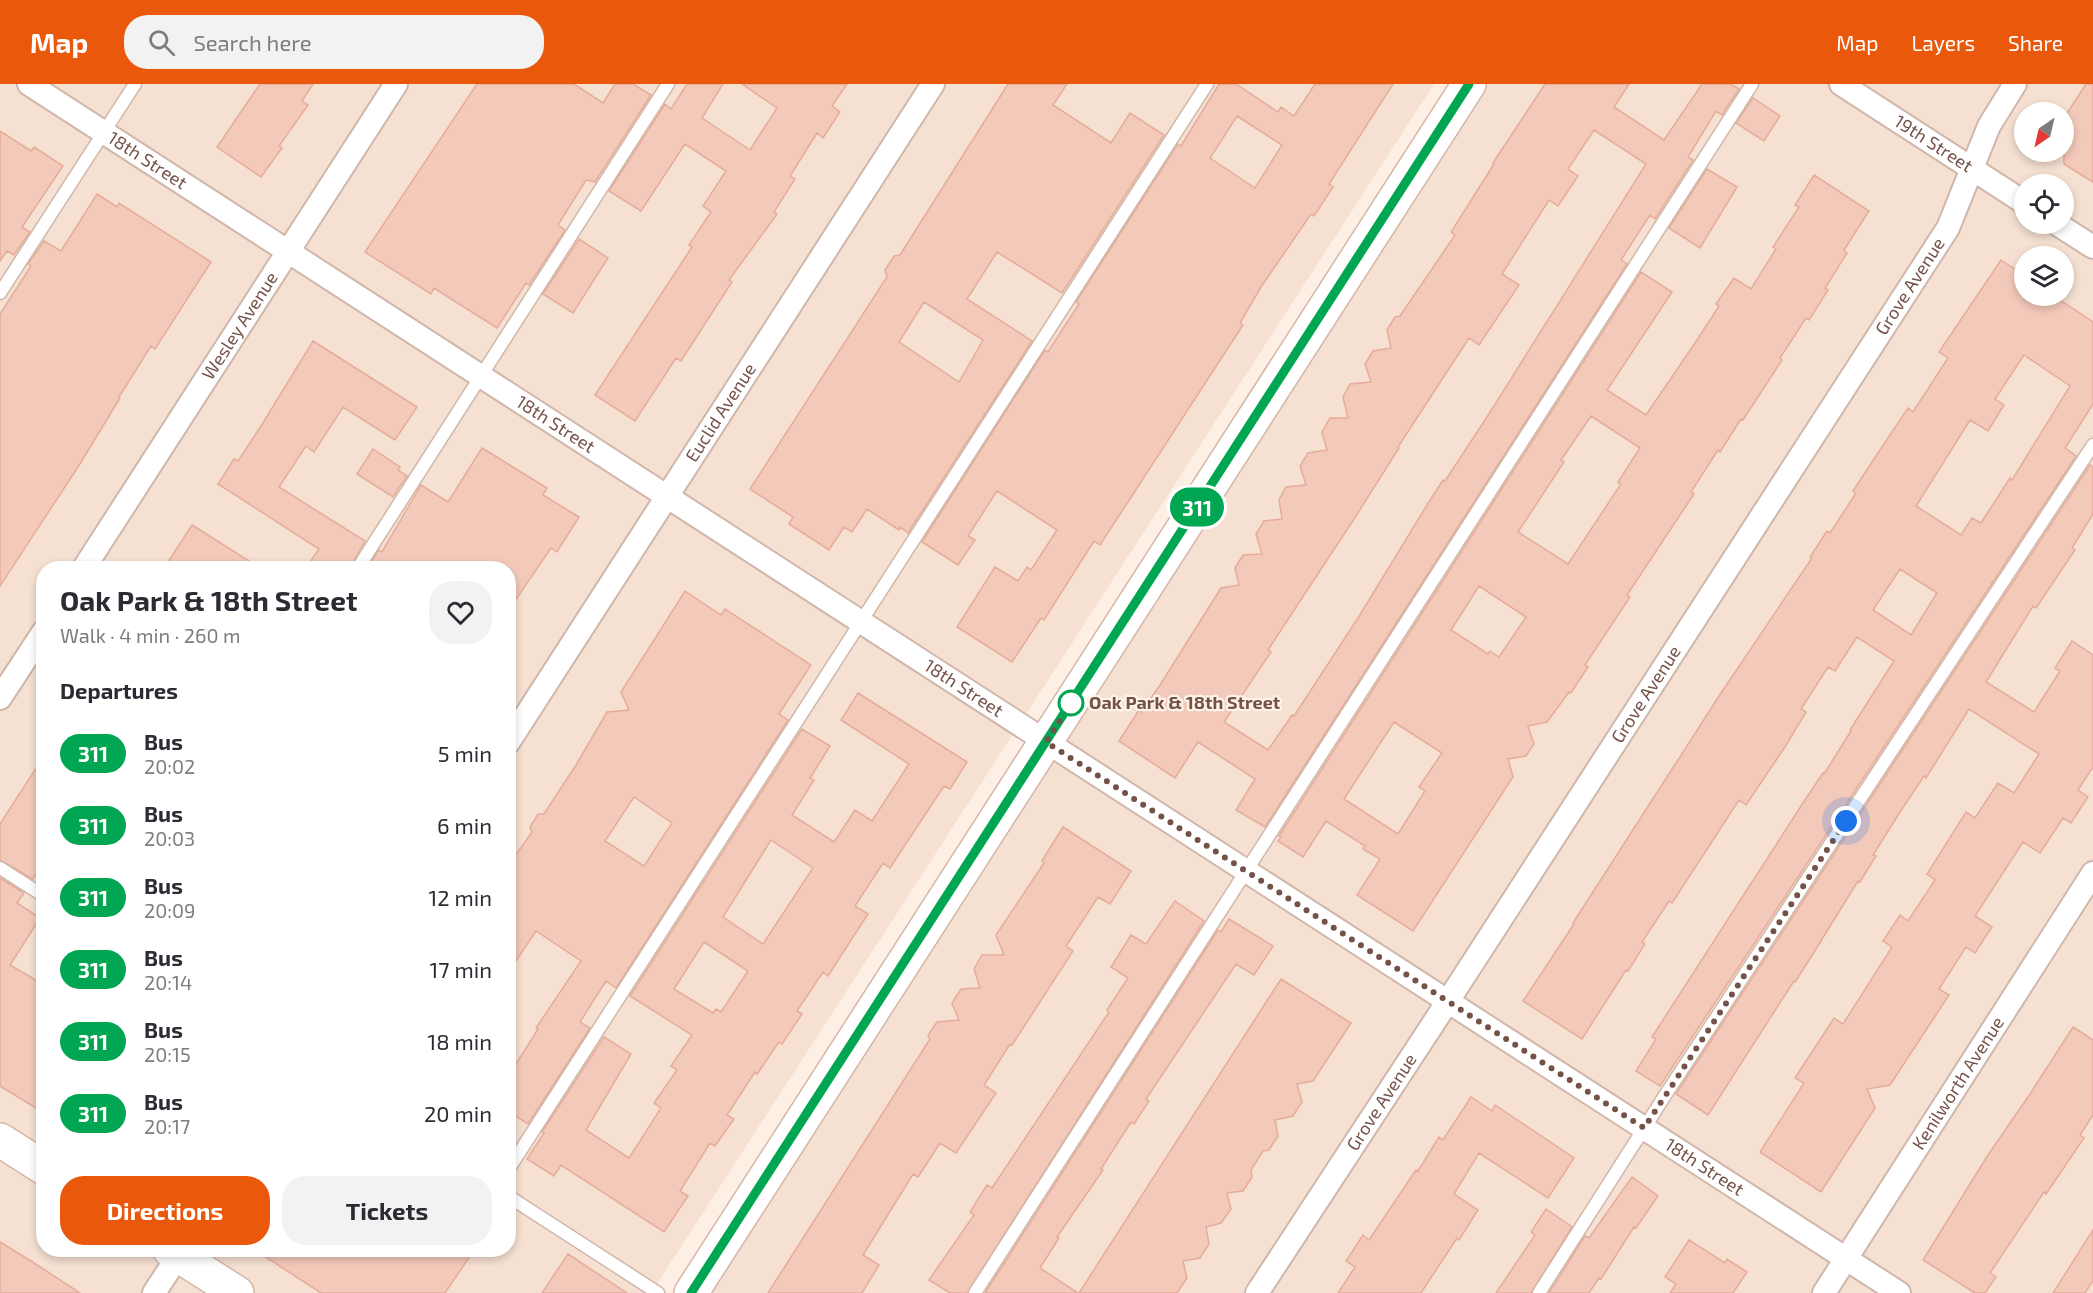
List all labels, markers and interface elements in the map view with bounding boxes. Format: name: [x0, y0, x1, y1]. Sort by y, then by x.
search box: [124, 15, 544, 69]
text: Map: [30, 25, 88, 59]
icon: search: [145, 26, 178, 59]
text: Search here: [193, 29, 312, 55]
text: Map: [1836, 30, 1878, 55]
text: Layers: [1911, 30, 1975, 55]
text: Share: [2008, 30, 2063, 55]
north arrow: [2014, 102, 2074, 162]
map controls: [2014, 102, 2074, 306]
street label: 19th Street: [1891, 110, 1977, 176]
street label: 18th Street: [104, 126, 192, 193]
button: locate: [2014, 174, 2074, 234]
street label: Grove Avenue: [1870, 233, 1949, 339]
button: layers: [2014, 246, 2074, 306]
street label: Wesley Avenue: [196, 267, 282, 383]
street label: Euclid Avenue: [680, 359, 760, 466]
street label: 18th Street: [513, 390, 600, 457]
line badge: 311: [1162, 488, 1232, 526]
text: 311: [1182, 495, 1212, 520]
button: heart: [429, 581, 492, 644]
text: Oak Park & 18th Street: [60, 583, 357, 617]
text: Walk · 4 min · 260 m: [60, 623, 240, 647]
street label: Grove Avenue: [1606, 641, 1685, 747]
street label: 18th Street: [921, 654, 1008, 721]
text: Departures: [60, 677, 178, 703]
marker: Oak Park & 18th Street: [1058, 690, 1084, 716]
place label: Oak Park & 18th Street: [1089, 691, 1281, 713]
text: Bus: [144, 728, 183, 754]
text: 5 min: [438, 740, 492, 766]
text: 311: [78, 741, 108, 766]
text: 20:02: [144, 754, 195, 778]
text: Bus: [144, 800, 183, 826]
your location: [1831, 806, 1861, 836]
text: 6 min: [437, 812, 492, 838]
text: 311: [78, 813, 108, 838]
text: 20:03: [144, 826, 195, 850]
text: Bus: [144, 872, 183, 898]
text: 12 min: [428, 884, 492, 910]
text: 311: [78, 885, 108, 910]
text: 20:09: [144, 898, 196, 922]
text: Bus: [144, 944, 183, 970]
text: 17 min: [430, 956, 492, 982]
text: 311: [78, 957, 108, 982]
text: 20:14: [144, 970, 192, 994]
street label: Kenilworth Avenue: [1907, 1012, 2008, 1153]
text: Bus: [144, 1016, 183, 1042]
text: 18 min: [427, 1028, 492, 1054]
text: 311: [78, 1029, 108, 1054]
text: 20:15: [144, 1042, 191, 1066]
street label: Grove Avenue: [1341, 1049, 1421, 1154]
text: Bus: [144, 1088, 183, 1114]
text: 20 min: [424, 1100, 492, 1126]
text: 311: [78, 1101, 108, 1126]
text: 20:17: [144, 1114, 190, 1138]
street label: 18th Street: [1661, 1133, 1749, 1200]
button: Directions: [60, 1176, 270, 1245]
button: Tickets: [282, 1176, 492, 1245]

